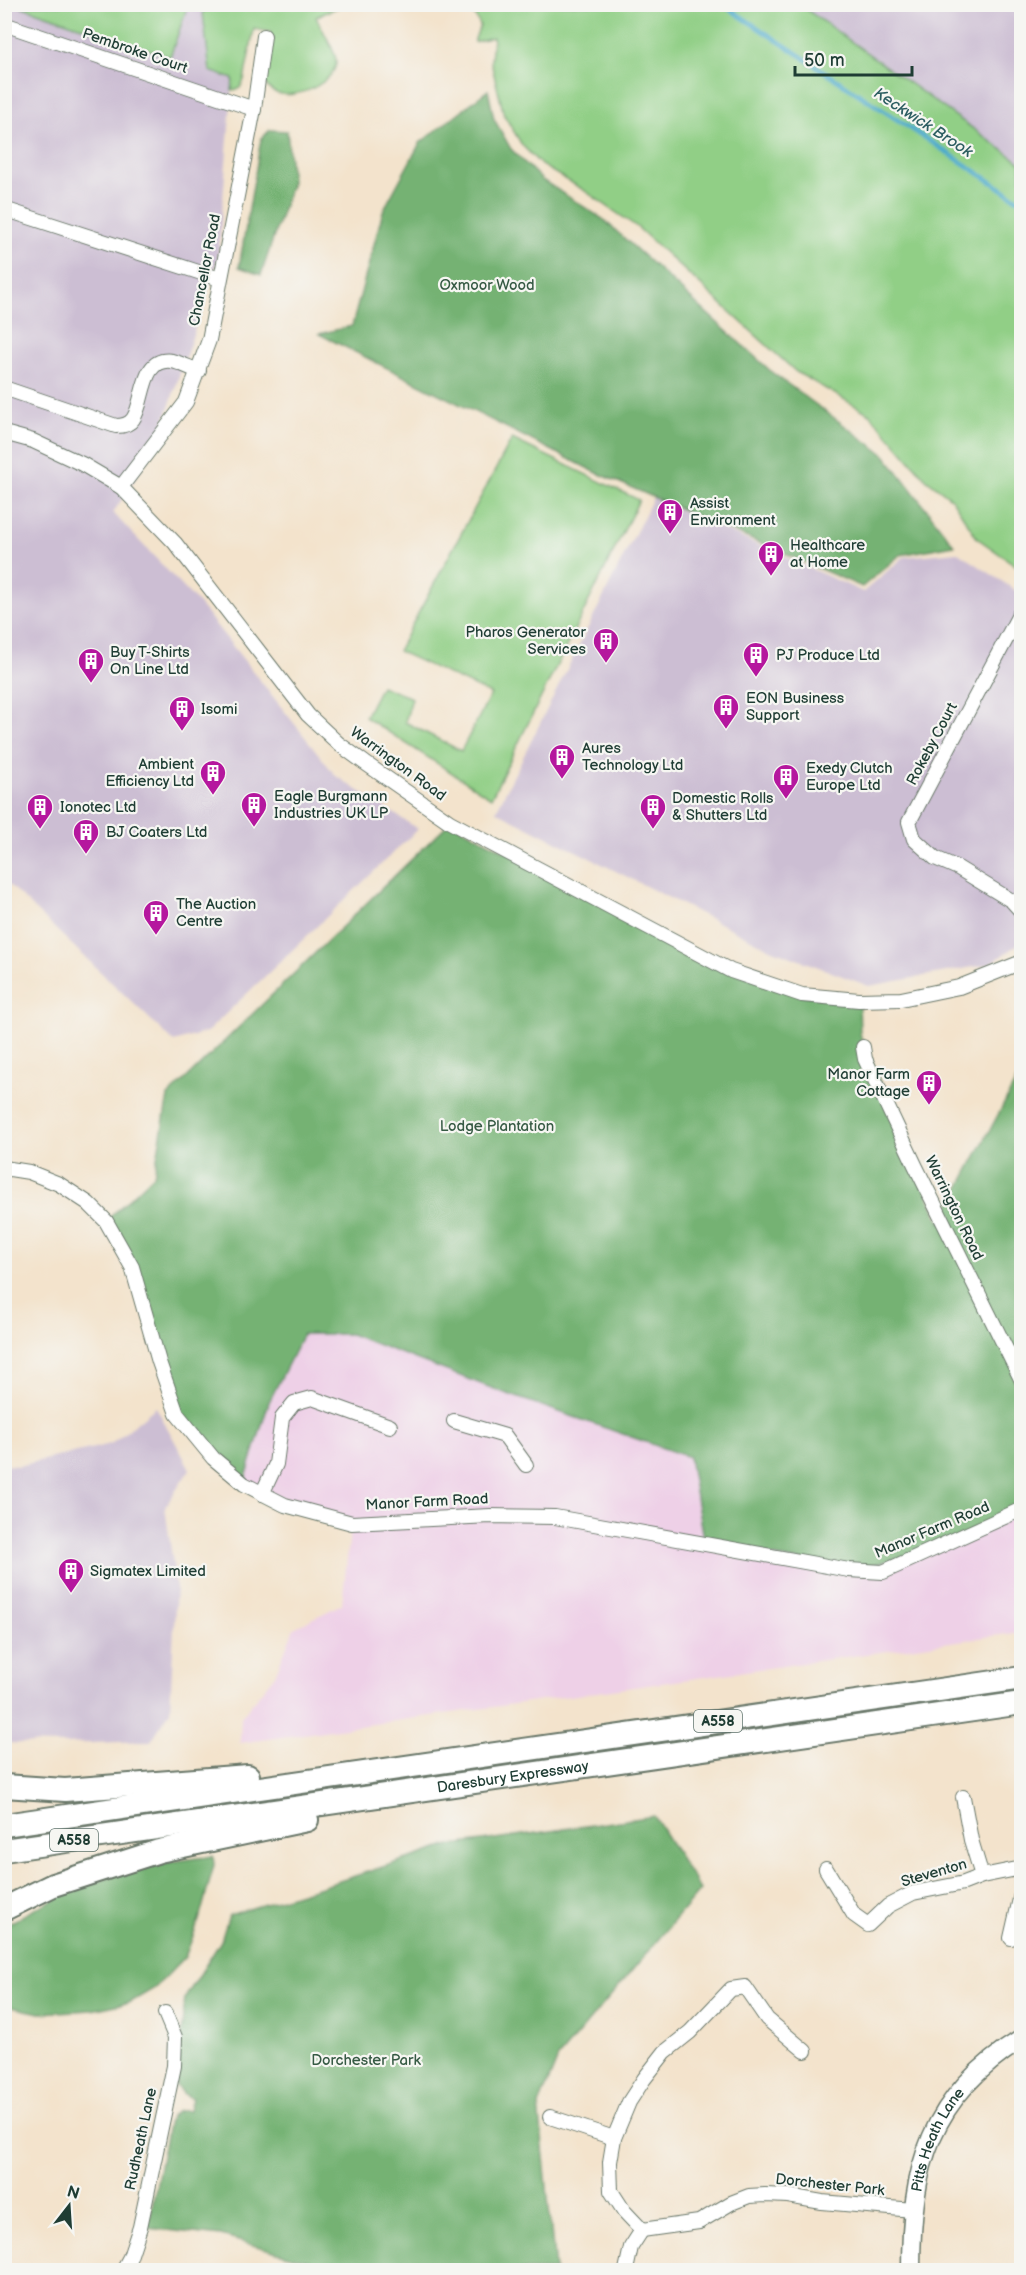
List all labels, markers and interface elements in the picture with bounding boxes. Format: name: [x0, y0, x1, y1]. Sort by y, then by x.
street label: Pembroke Court: [80, 24, 190, 78]
scale bar: [795, 39, 912, 77]
text: 50 m: [804, 50, 845, 71]
water label: Keckwick Brook: [870, 84, 977, 163]
street label: Chancellor Road: [185, 212, 225, 328]
park label: Oxmoor Wood: [439, 276, 535, 295]
place label: Assist Environment: [690, 494, 776, 530]
building icon: Assist Environment: [655, 497, 685, 535]
place label: Healthcare at Home: [790, 536, 865, 572]
building icon: Healthcare at Home: [756, 539, 786, 577]
place label: Pharos Generator Services: [465, 623, 587, 659]
building icon: Pharos Generator Services: [591, 626, 621, 664]
building icon: PJ Produce Ltd: [741, 640, 771, 678]
place label: Buy T-Shirts On Line Ltd: [110, 643, 190, 679]
building icon: Buy T-Shirts On Line Ltd: [76, 646, 106, 684]
place label: PJ Produce Ltd: [776, 646, 880, 665]
place label: EON Business Support: [746, 689, 845, 725]
building icon: EON Business Support: [711, 692, 741, 730]
building icon: Isomi: [167, 694, 197, 732]
street label: Rokeby Court: [902, 699, 962, 789]
place label: Isomi: [201, 700, 238, 719]
street label: Warrington Road: [346, 723, 450, 805]
place label: Aures Technology Ltd: [582, 739, 683, 775]
building icon: Aures Technology Ltd: [547, 742, 577, 780]
place label: Ambient Efficiency Ltd: [105, 755, 194, 791]
building icon: Ambient Efficiency Ltd: [198, 758, 228, 796]
place label: Exedy Clutch Europe Ltd: [806, 759, 893, 795]
building icon: Exedy Clutch Europe Ltd: [771, 762, 801, 800]
place label: Eagle Burgmann Industries UK LP: [274, 787, 389, 823]
place label: Domestic Rolls & Shutters Ltd: [672, 789, 774, 825]
building icon: Eagle Burgmann Industries UK LP: [239, 790, 269, 828]
building icon: Ionotec Ltd: [25, 792, 55, 830]
building icon: Domestic Rolls & Shutters Ltd: [638, 792, 668, 830]
place label: Ionotec Ltd: [60, 798, 136, 817]
building icon: BJ Coaters Ltd: [71, 817, 101, 855]
place label: BJ Coaters Ltd: [106, 823, 207, 842]
place label: The Auction Centre: [176, 895, 256, 931]
building icon: The Auction Centre: [141, 898, 171, 936]
place label: Manor Farm Cottage: [827, 1065, 910, 1101]
building icon: Manor Farm Cottage: [914, 1068, 944, 1106]
park label: Lodge Plantation: [440, 1117, 554, 1136]
street label: Warrington Road: [920, 1152, 988, 1264]
street label: Manor Farm Road: [365, 1489, 489, 1515]
street label: Manor Farm Road: [872, 1497, 992, 1563]
building icon: Sigmatex Limited: [56, 1556, 86, 1594]
place label: Sigmatex Limited: [90, 1562, 206, 1581]
road number: A558: [694, 1710, 742, 1732]
street label: Daresbury Expressway: [436, 1756, 590, 1797]
road number: A558: [50, 1829, 98, 1851]
street label: Steventon: [899, 1855, 969, 1891]
park label: Dorchester Park: [311, 2051, 421, 2070]
street label: Pitts Heath Lane: [907, 2084, 968, 2193]
street label: Rudheath Lane: [121, 2086, 161, 2192]
street label: Dorchester Park: [775, 2170, 886, 2200]
north arrow: [39, 2176, 99, 2236]
text: N: [64, 2182, 81, 2204]

